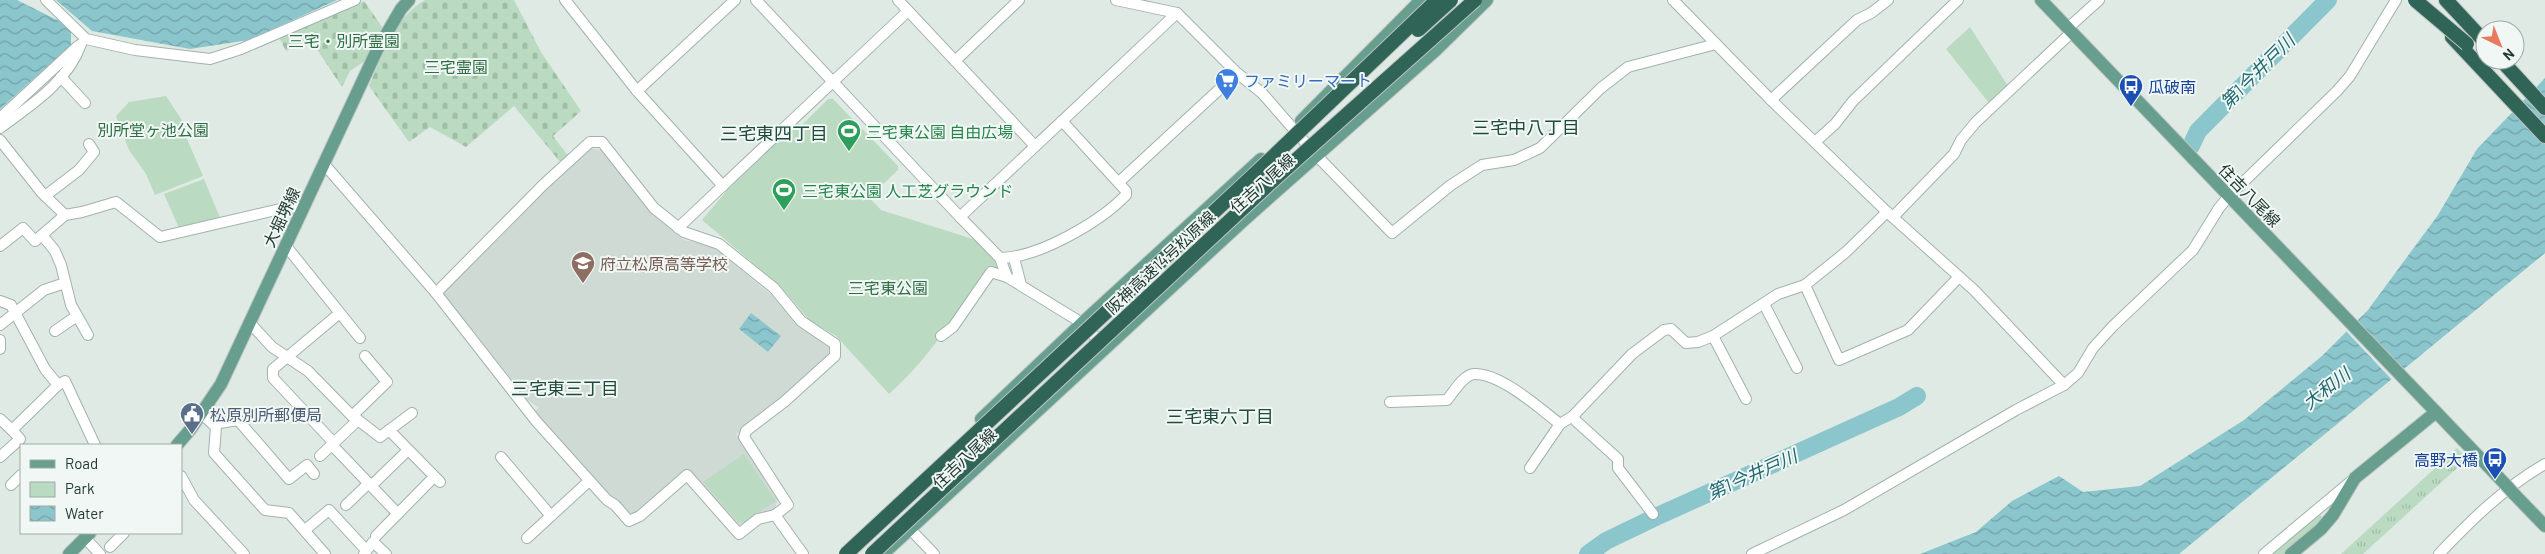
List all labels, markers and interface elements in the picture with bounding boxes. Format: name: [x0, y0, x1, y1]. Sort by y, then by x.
north arrow: [2475, 20, 2525, 70]
water label: 第1今井戸川: [2215, 28, 2300, 113]
park label: 三宅・別所霊園: [288, 31, 400, 50]
text: N: [2500, 45, 2518, 64]
park label: 三宅霊園: [424, 57, 488, 76]
supermarket icon: ファミリーマート: [1214, 67, 1240, 101]
place label: ファミリーマート: [1244, 71, 1372, 90]
bus stop icon: 瓜破南: [2118, 73, 2144, 107]
place label: 瓜破南: [2148, 77, 2196, 96]
district label: 三宅中八丁目: [1472, 116, 1580, 138]
sports icon: 三宅東公園 自由広場: [836, 118, 862, 152]
park label: 別所堂ヶ池公園: [97, 120, 209, 139]
district label: 三宅東四丁目: [720, 122, 828, 144]
place label: 三宅東公園 自由広場: [866, 122, 1013, 141]
street label: 住吉八尾線: [1226, 149, 1298, 217]
street label: 住吉八尾線: [2215, 160, 2285, 230]
sports icon: 三宅東公園 人工芝グラウンド: [771, 177, 797, 211]
place label: 三宅東公園 人工芝グラウンド: [802, 181, 1013, 200]
street label: 大堀堺線: [259, 184, 303, 250]
street label: 阪神高速14号松原線: [1101, 206, 1219, 318]
school or university icon: 府立松原高等学校: [570, 250, 596, 284]
place label: 府立松原高等学校: [600, 254, 728, 273]
park label: 三宅東公園: [848, 278, 928, 297]
water label: 大和川: [2298, 361, 2356, 413]
district label: 三宅東三丁目: [511, 377, 619, 399]
public building icon: 松原別所郵便局: [179, 401, 205, 435]
place label: 松原別所郵便局: [210, 405, 322, 424]
district label: 三宅東六丁目: [1166, 405, 1274, 427]
street label: 住吉八尾線: [928, 424, 1000, 492]
legend: [20, 444, 182, 534]
water label: 第1今井戸川: [1704, 444, 1802, 504]
bus stop icon: 高野大橋: [2482, 446, 2508, 480]
place label: 高野大橋: [2414, 450, 2478, 469]
text: Road: [65, 454, 98, 472]
text: Park: [65, 479, 95, 497]
text: Water: [65, 504, 104, 522]

